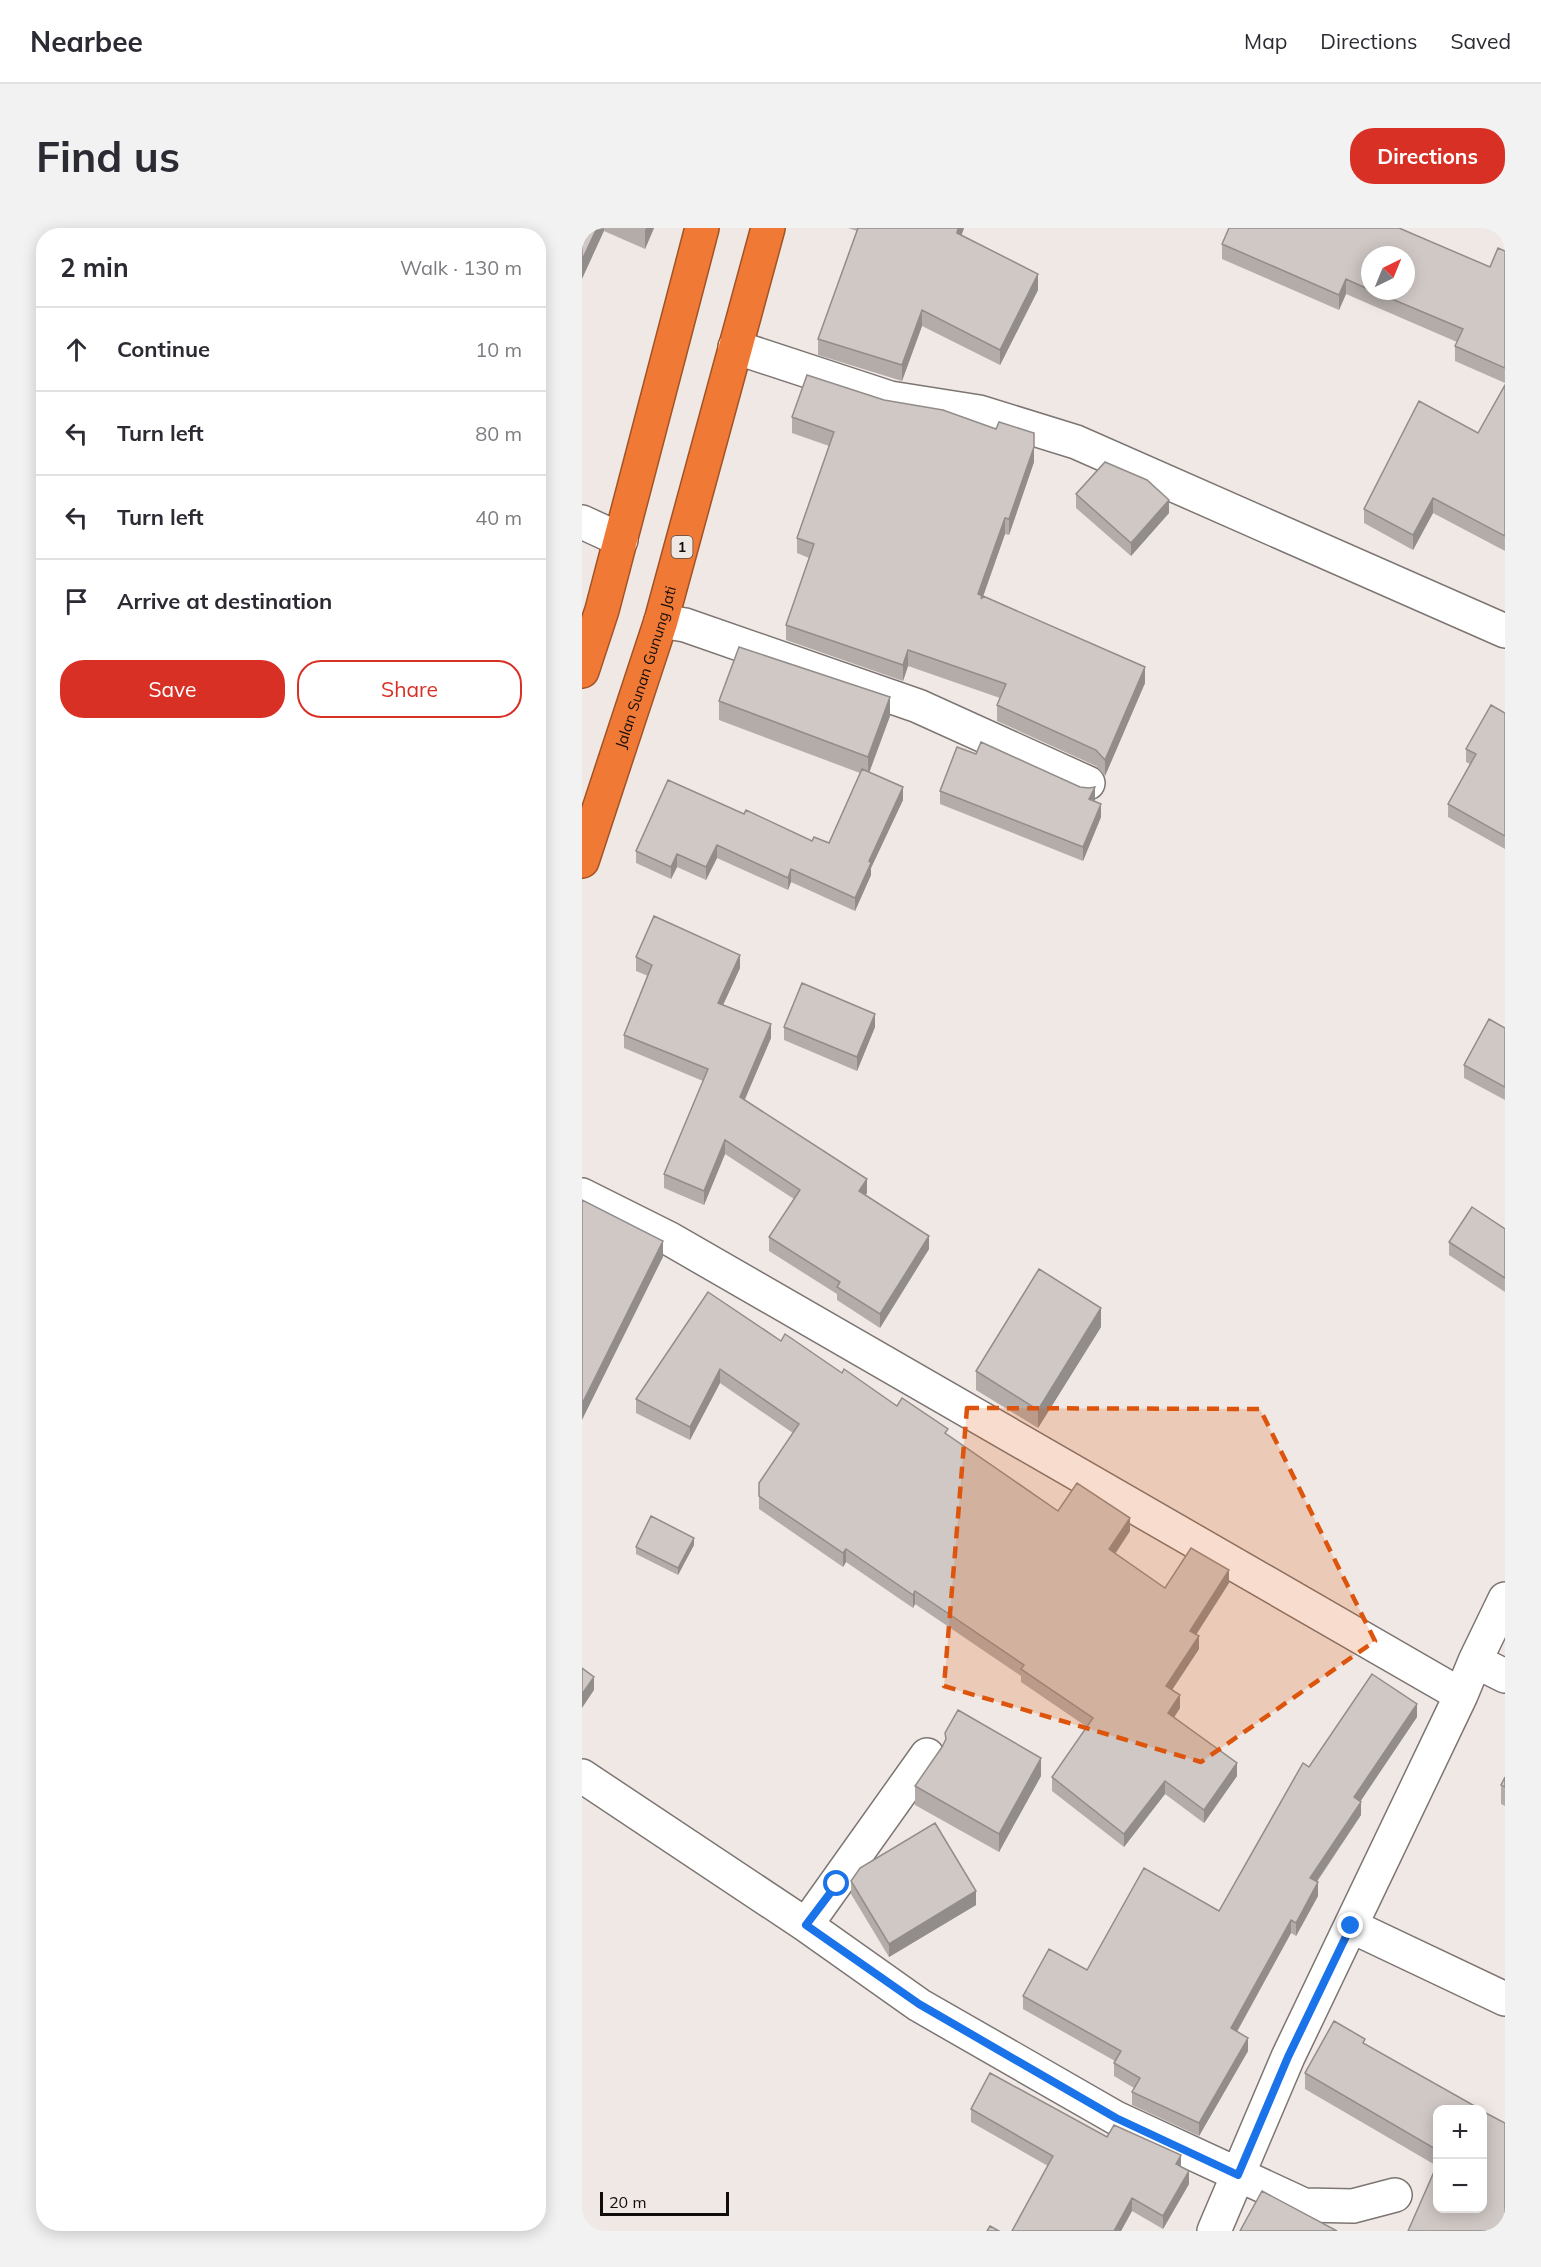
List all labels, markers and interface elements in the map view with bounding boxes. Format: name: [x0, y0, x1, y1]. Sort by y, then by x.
text: Nearbee: [30, 24, 143, 59]
text: Map: [1244, 28, 1287, 54]
text: Directions: [1320, 28, 1417, 54]
text: Saved: [1450, 28, 1511, 54]
button: Directions: [1350, 128, 1505, 184]
text: Find us: [36, 130, 180, 183]
north arrow: [1361, 246, 1415, 300]
text: 2 min: [60, 251, 129, 284]
text: Walk · 130 m: [400, 255, 522, 280]
icon: ahead: [60, 333, 93, 366]
text: Continue: [117, 335, 210, 363]
text: 10 m: [475, 337, 522, 362]
icon: left: [60, 417, 93, 450]
text: Turn left: [117, 419, 204, 447]
text: 80 m: [475, 421, 522, 446]
icon: left: [60, 501, 93, 534]
text: Turn left: [117, 503, 204, 531]
text: 40 m: [475, 505, 522, 530]
road number: 1: [672, 536, 692, 558]
street label: Jalan Sunan Gunung Jati: [610, 584, 680, 751]
icon: arrive: [60, 585, 93, 618]
text: Arrive at destination: [117, 587, 332, 615]
button: Save: [60, 660, 285, 718]
button: Share: [297, 660, 522, 718]
route start: [823, 1870, 849, 1896]
route end: [1337, 1912, 1363, 1938]
map controls: [1433, 2105, 1487, 2213]
button: +: [1433, 2105, 1487, 2159]
button: −: [1433, 2159, 1487, 2213]
scale bar: [600, 2189, 729, 2216]
text: 20 m: [609, 2192, 646, 2212]

